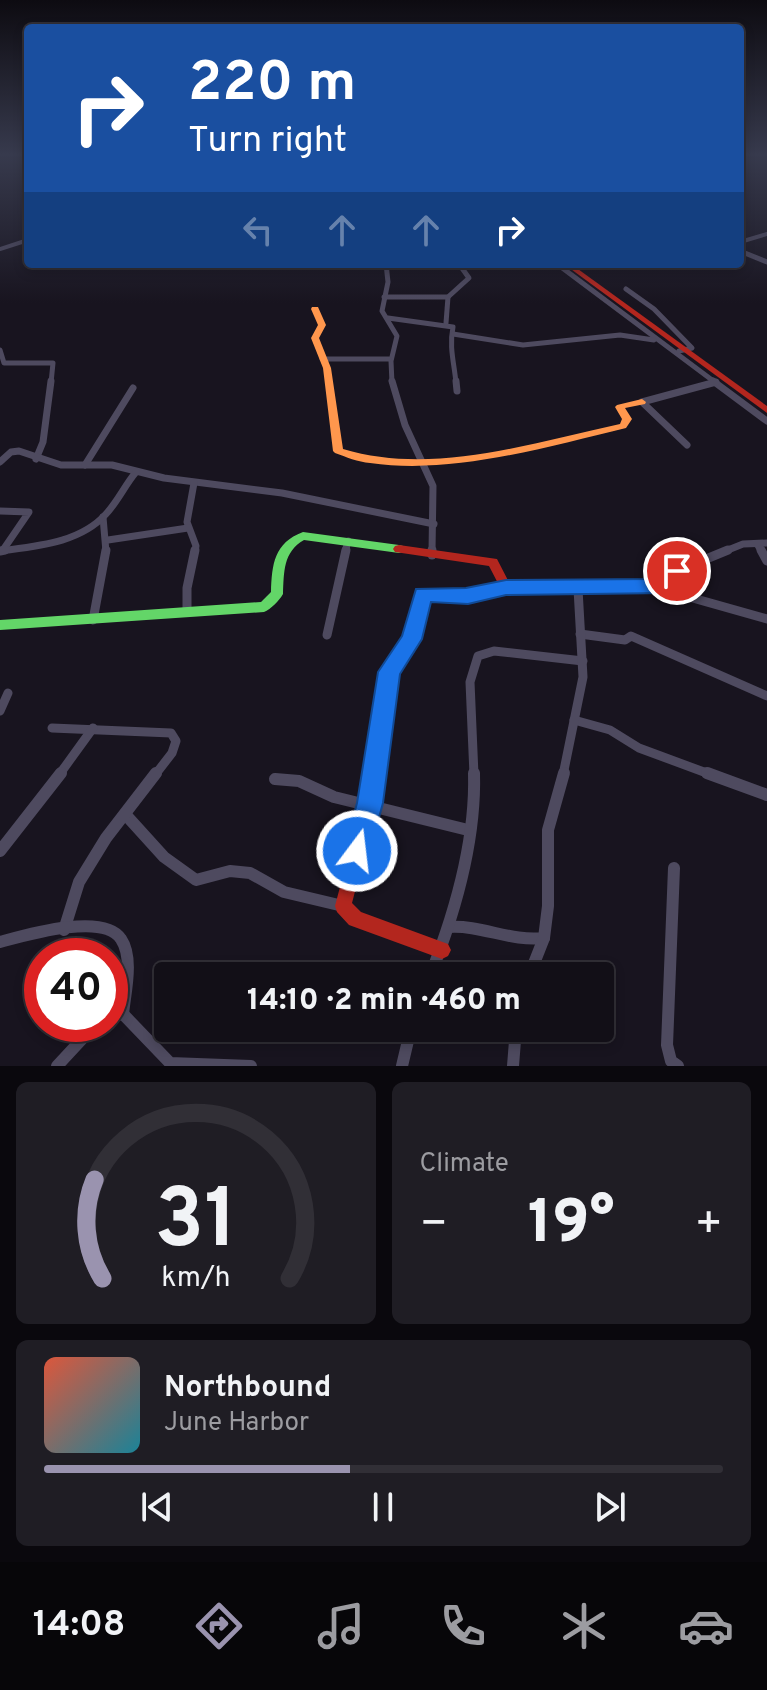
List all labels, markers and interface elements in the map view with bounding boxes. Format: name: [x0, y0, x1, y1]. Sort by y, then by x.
text: 220 m: [188, 50, 356, 120]
icon: right: [56, 56, 160, 160]
text: Turn right: [188, 119, 347, 165]
icon: left: [236, 208, 280, 252]
icon: ahead: [320, 208, 364, 252]
icon: ahead: [404, 208, 448, 252]
icon: right: [488, 208, 532, 252]
pin: [643, 537, 711, 605]
icon: arrive: [655, 549, 699, 593]
position arrow: [315, 809, 399, 893]
speed limit sign: 40: [24, 938, 128, 1042]
text: 14:10 · 2 min · 460 m: [247, 983, 521, 1020]
text: Climate: [420, 1148, 509, 1181]
text: 31: [154, 1172, 237, 1277]
text: 19°: [528, 1188, 615, 1264]
text: −: [420, 1198, 448, 1254]
text: +: [695, 1198, 723, 1254]
text: km/h: [161, 1261, 230, 1297]
text: Northbound: [164, 1370, 331, 1407]
text: June Harbor: [164, 1407, 309, 1440]
icon: previous: [135, 1485, 179, 1529]
icon: pause: [361, 1485, 405, 1529]
icon: next: [588, 1485, 632, 1529]
icon: directions: [191, 1598, 247, 1654]
icon: music: [313, 1598, 369, 1654]
icon: phone: [435, 1598, 491, 1654]
icon: climate: [556, 1598, 612, 1654]
icon: car: [678, 1598, 734, 1654]
text: 14:08: [33, 1603, 126, 1649]

